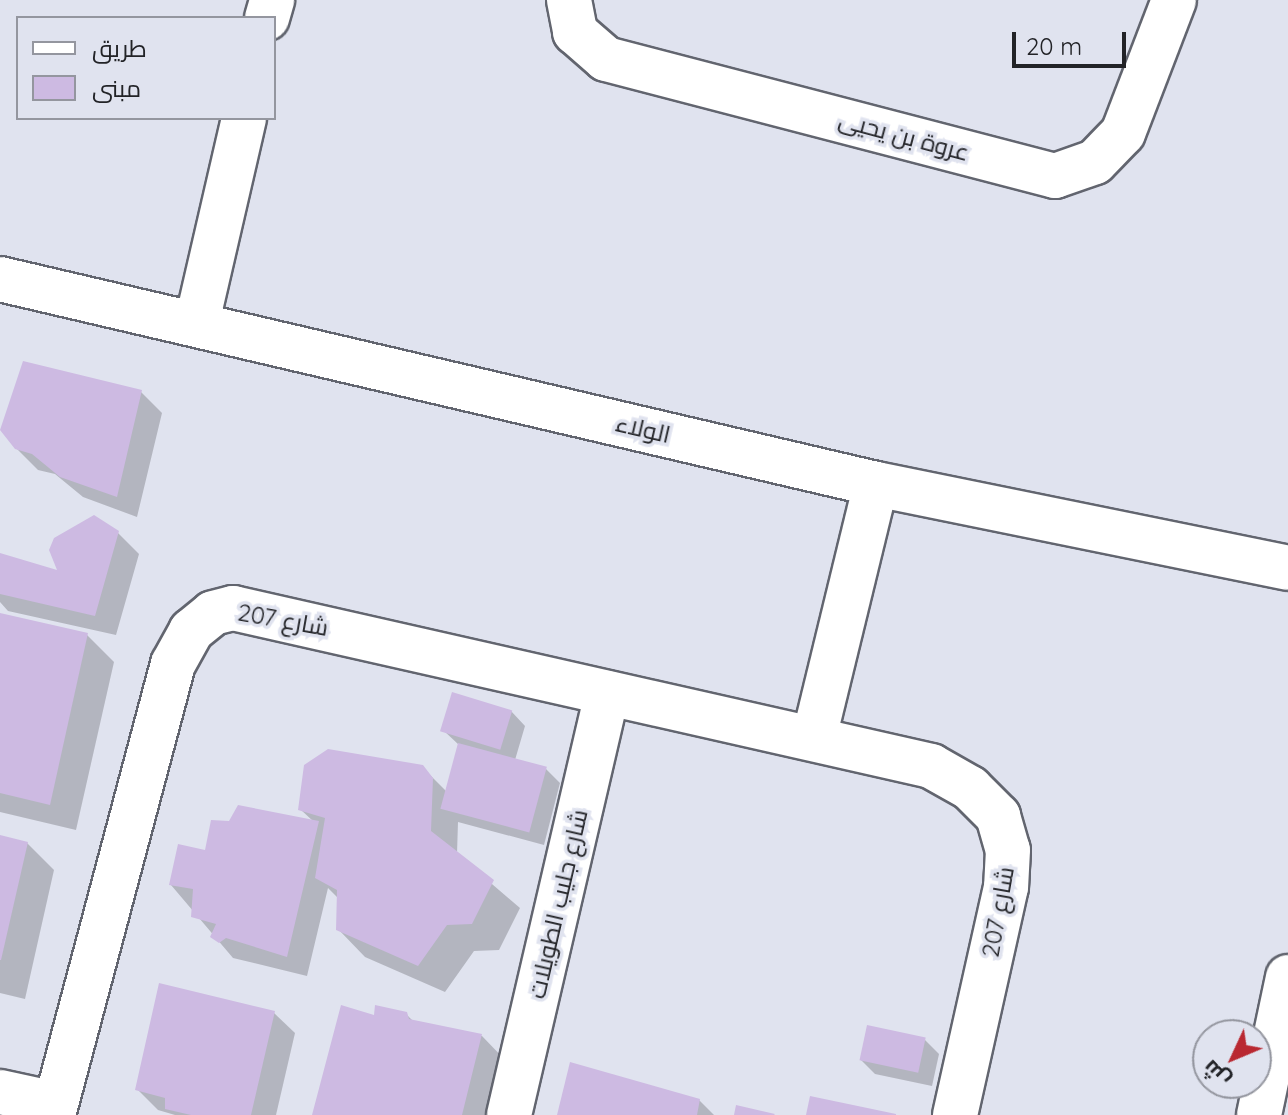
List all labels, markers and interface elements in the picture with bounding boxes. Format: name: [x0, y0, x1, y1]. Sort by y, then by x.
legend: [16, 16, 276, 120]
scale bar: [1016, 16, 1130, 66]
text: 20 m: [1026, 31, 1082, 61]
text: طريق: [92, 33, 147, 63]
text: مبنى: [92, 73, 141, 103]
street label: عروة بن يحيى: [836, 105, 972, 167]
street label: الولاء: [613, 409, 673, 449]
street label: شارع 207: [235, 598, 331, 642]
street label: شارع جليب الطويلات: [522, 807, 594, 1001]
street label: شارع 207: [976, 864, 1020, 960]
north arrow: [1192, 1019, 1272, 1099]
text: ش: [1196, 1054, 1236, 1094]

